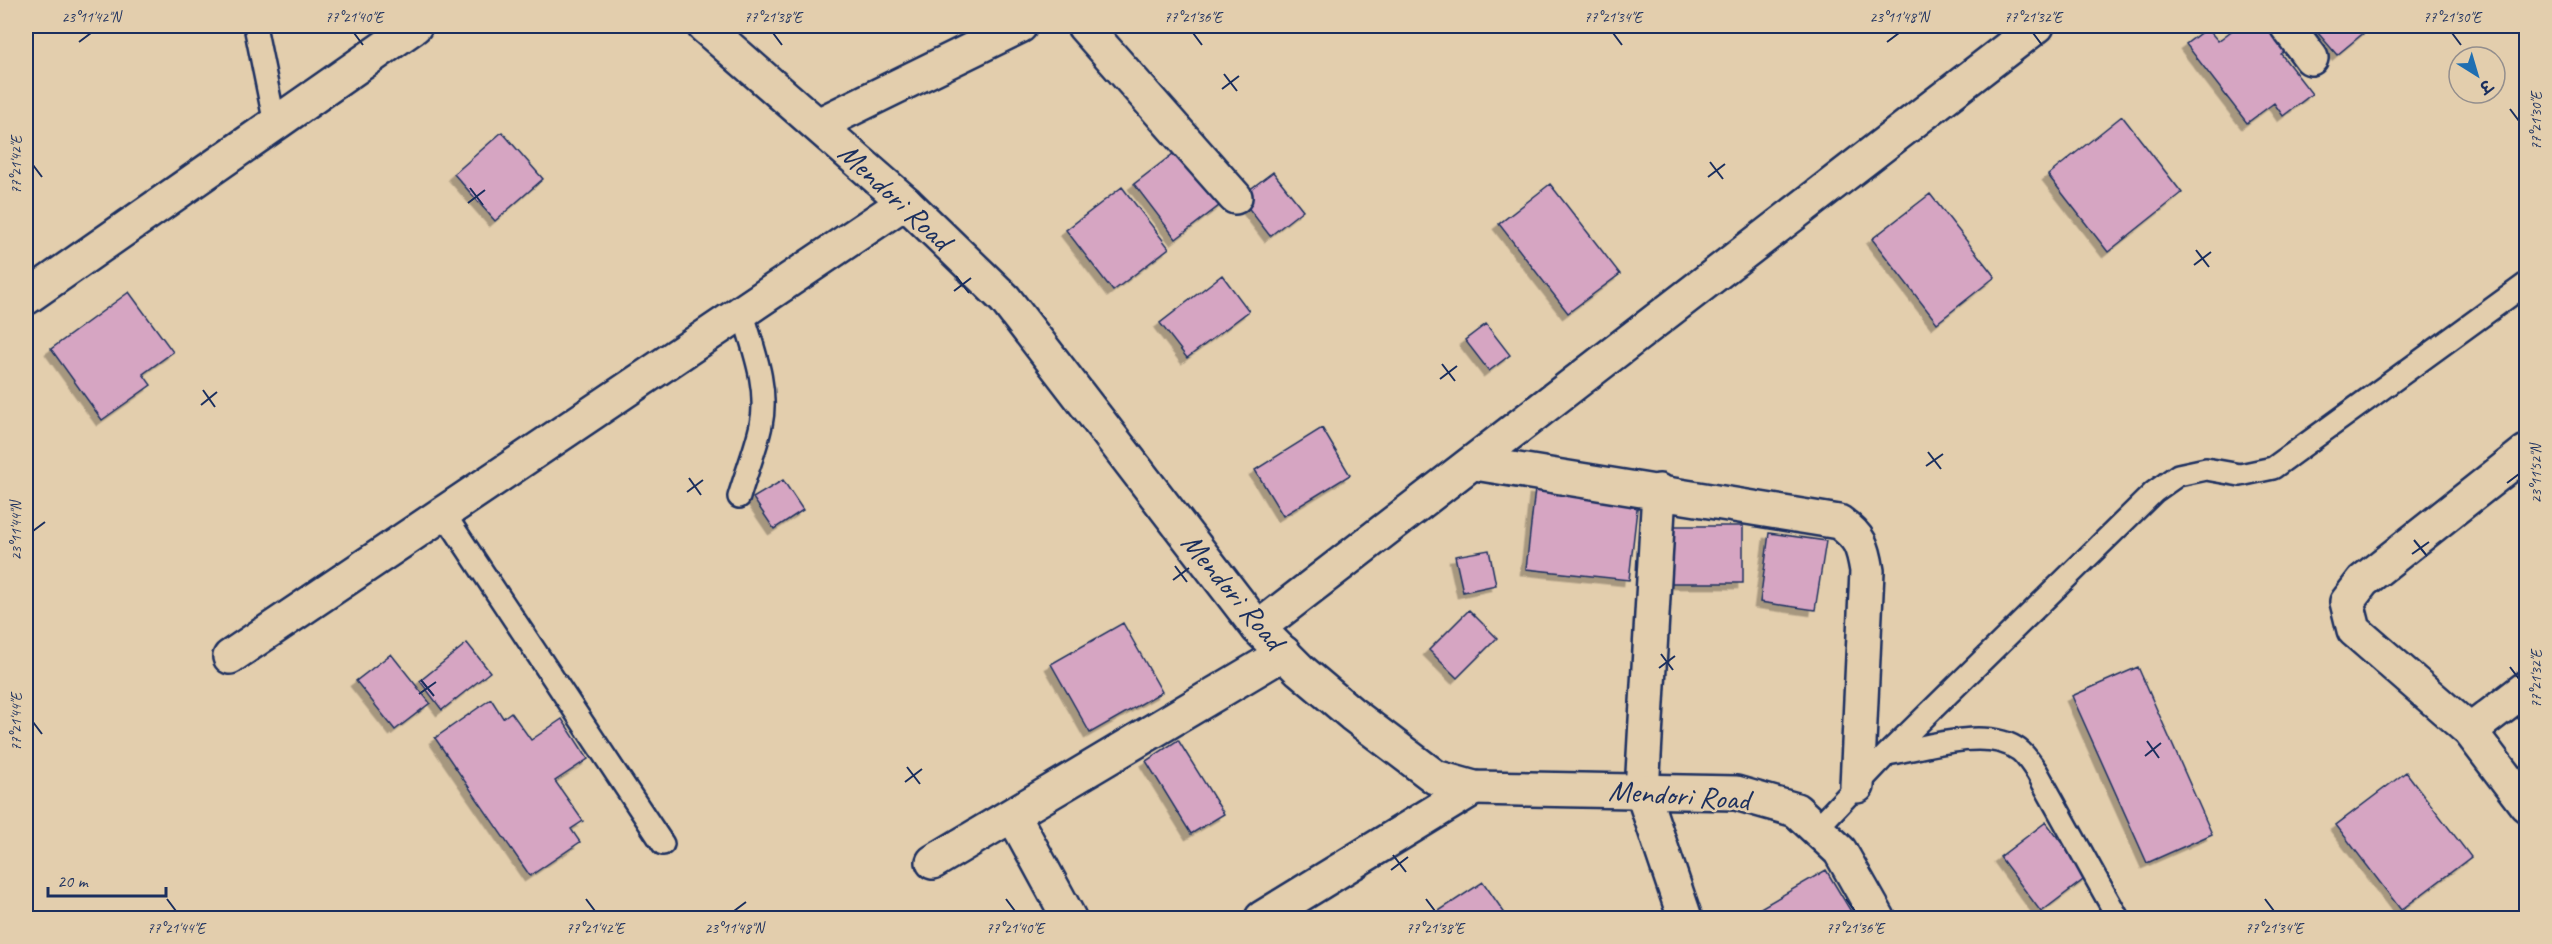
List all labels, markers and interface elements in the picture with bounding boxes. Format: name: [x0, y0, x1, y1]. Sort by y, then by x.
text: 23°11'42"N: [61, 8, 124, 27]
text: 77°21'40"E: [325, 8, 385, 27]
text: 77°21'38"E: [744, 8, 804, 27]
text: 77°21'36"E: [1164, 8, 1224, 27]
text: 77°21'34"E: [1584, 8, 1644, 27]
text: 23°11'48"N: [1869, 8, 1932, 27]
text: 77°21'32"E: [2004, 8, 2064, 27]
text: 77°21'30"E: [2423, 8, 2483, 27]
north arrow: [2447, 45, 2507, 105]
text: उ: [2474, 74, 2497, 98]
text: 77°21'30"E: [2527, 90, 2546, 150]
text: 77°21'42"E: [7, 134, 26, 194]
street label: Mendori Road: [830, 134, 963, 261]
text: 23°11'52"N: [2527, 441, 2546, 504]
text: 23°11'44"N: [7, 498, 26, 561]
street label: Mendori Road: [1173, 525, 1296, 660]
text: 77°21'32"E: [2527, 648, 2546, 708]
text: 77°21'44"E: [7, 691, 26, 751]
street label: Mendori Road: [1607, 771, 1755, 819]
scale bar: [48, 860, 166, 898]
text: 20 m: [57, 870, 90, 892]
text: 77°21'44"E: [147, 919, 207, 938]
text: 77°21'42"E: [566, 919, 626, 938]
text: 23°11'48"N: [704, 919, 767, 938]
text: 77°21'40"E: [986, 919, 1046, 938]
text: 77°21'38"E: [1406, 919, 1466, 938]
text: 77°21'36"E: [1826, 919, 1886, 938]
text: 77°21'34"E: [2245, 919, 2305, 938]

